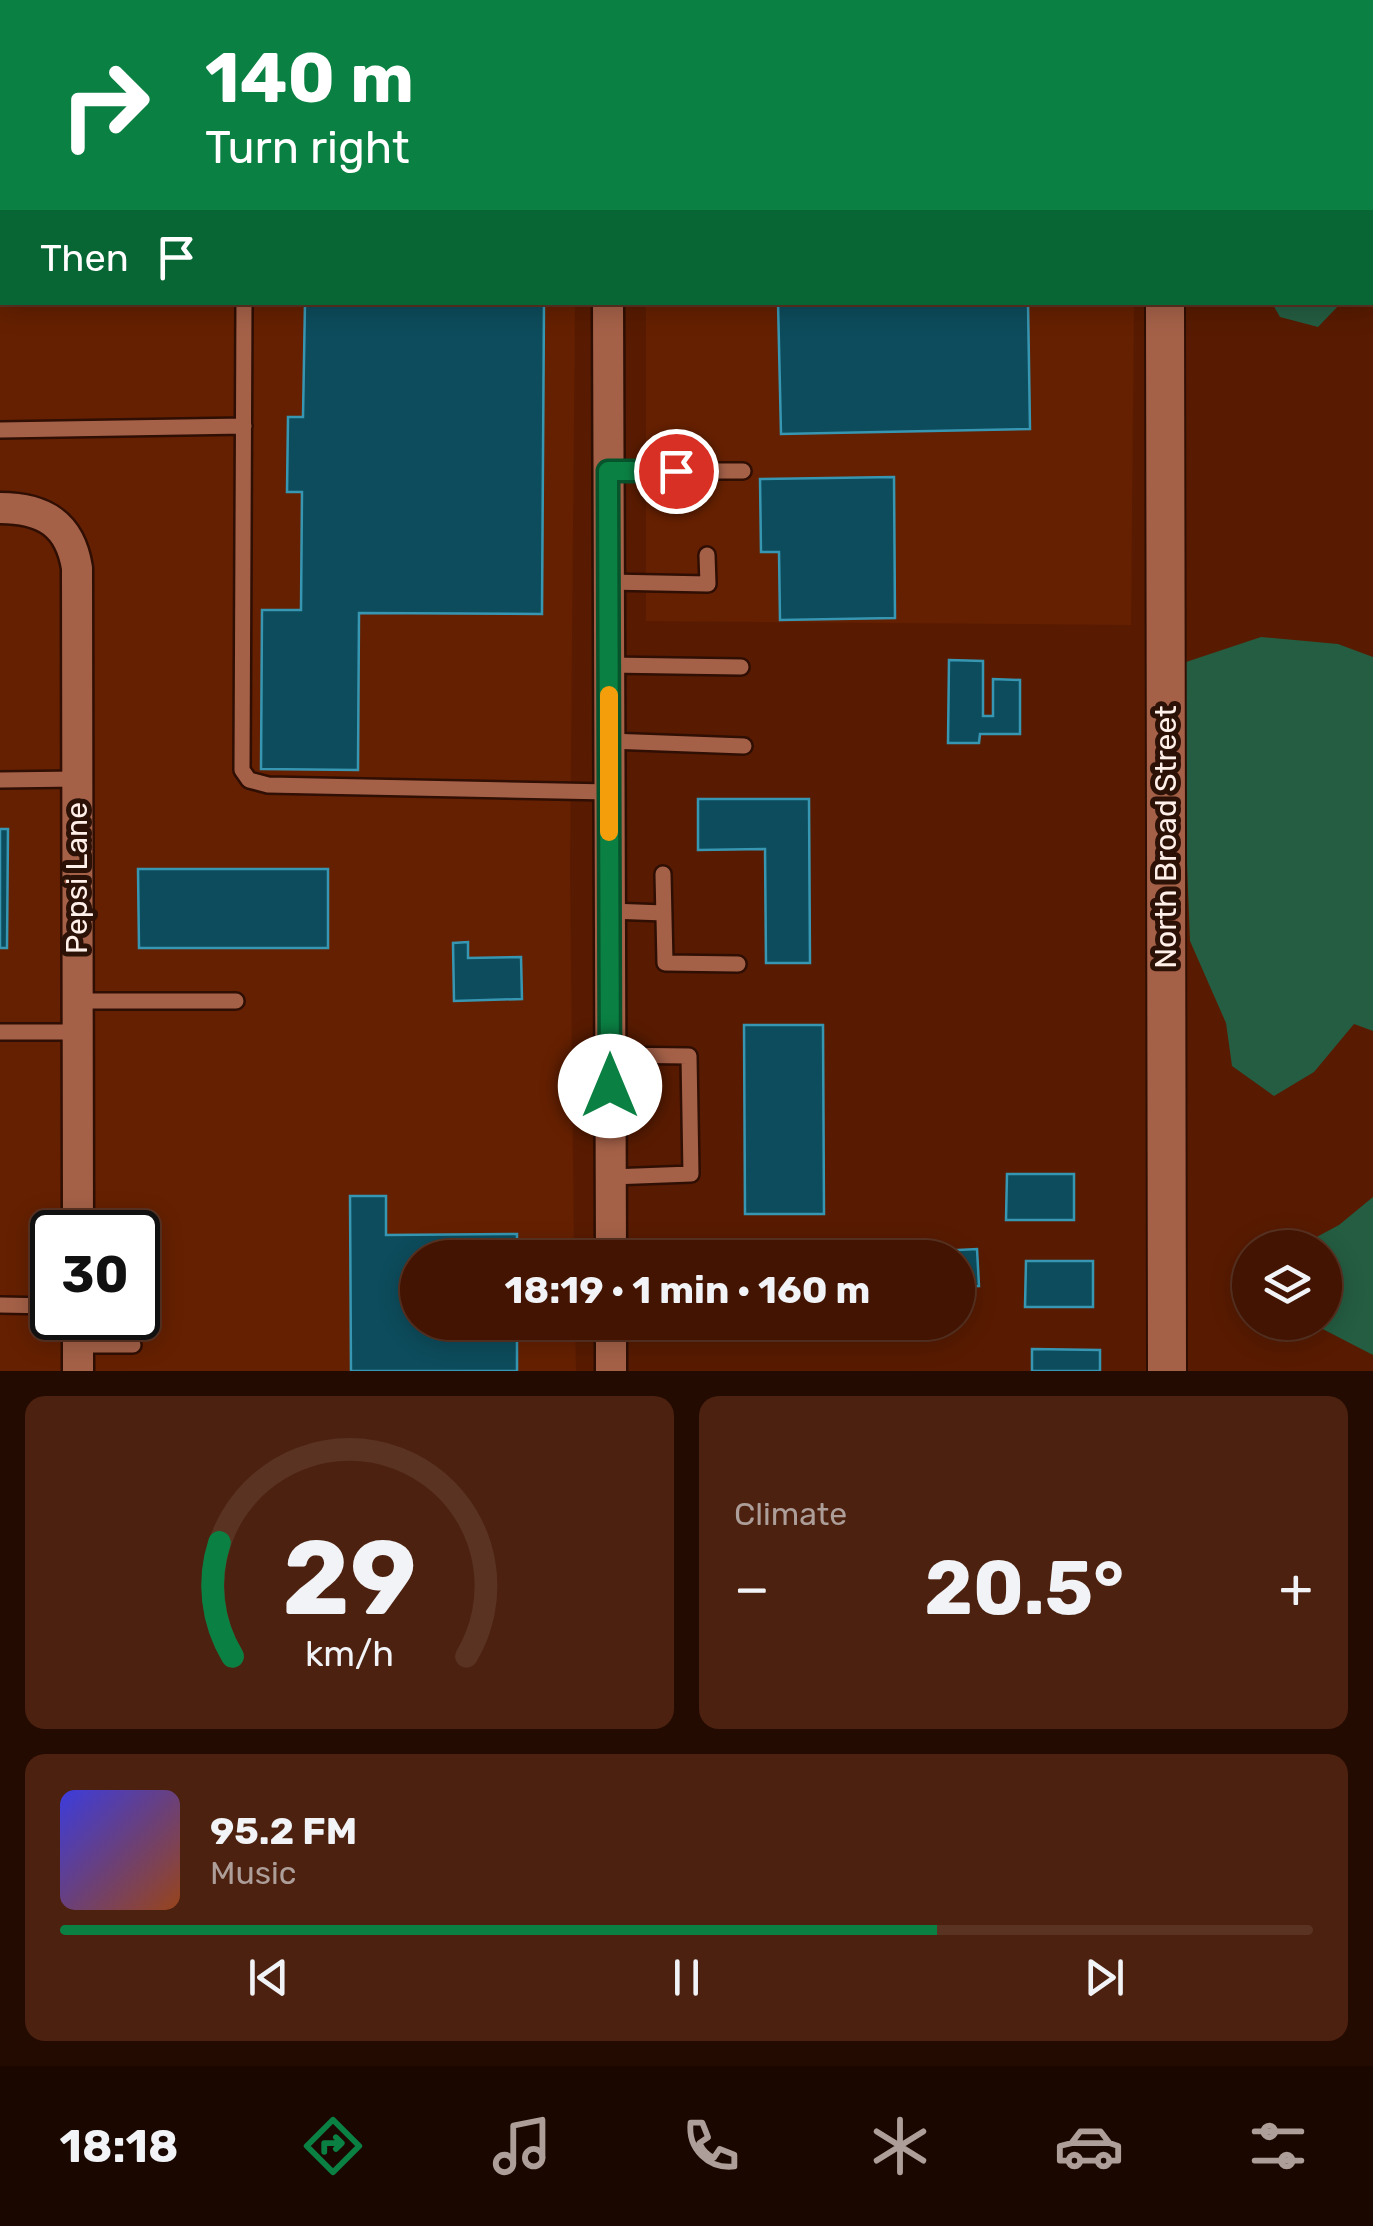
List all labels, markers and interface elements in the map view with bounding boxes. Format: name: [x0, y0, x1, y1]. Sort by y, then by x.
text: 140 m: [205, 37, 414, 120]
icon: right: [40, 40, 170, 170]
text: Turn right: [205, 121, 409, 174]
icon: arrive: [149, 230, 204, 285]
text: Then: [40, 235, 129, 281]
pin: [634, 429, 719, 514]
icon: arrive: [649, 444, 704, 499]
street label: North Broad Street: [1148, 705, 1184, 969]
street label: Pepsi Lane: [59, 802, 95, 954]
position arrow: [558, 1034, 662, 1138]
speed limit sign: 30: [30, 1210, 160, 1340]
map controls: [1232, 1230, 1342, 1340]
button: layers: [1232, 1230, 1342, 1340]
text: 18:19 · 1 min · 160 m: [505, 1267, 870, 1313]
text: Climate: [734, 1495, 847, 1533]
text: 29: [282, 1517, 417, 1640]
text: 20.5°: [924, 1544, 1124, 1633]
text: −: [734, 1556, 770, 1621]
text: +: [1279, 1556, 1313, 1621]
text: km/h: [305, 1633, 394, 1675]
text: 95.2 FM: [210, 1808, 357, 1854]
text: Music: [210, 1854, 296, 1892]
icon: previous: [241, 1950, 296, 2005]
icon: pause: [659, 1950, 714, 2005]
icon: next: [1077, 1950, 1132, 2005]
icon: directions: [298, 2111, 368, 2181]
icon: music: [487, 2111, 557, 2181]
icon: phone: [676, 2111, 746, 2181]
icon: climate: [865, 2111, 935, 2181]
icon: car: [1054, 2111, 1124, 2181]
icon: filters: [1243, 2111, 1313, 2181]
text: 18:18: [60, 2120, 178, 2173]

